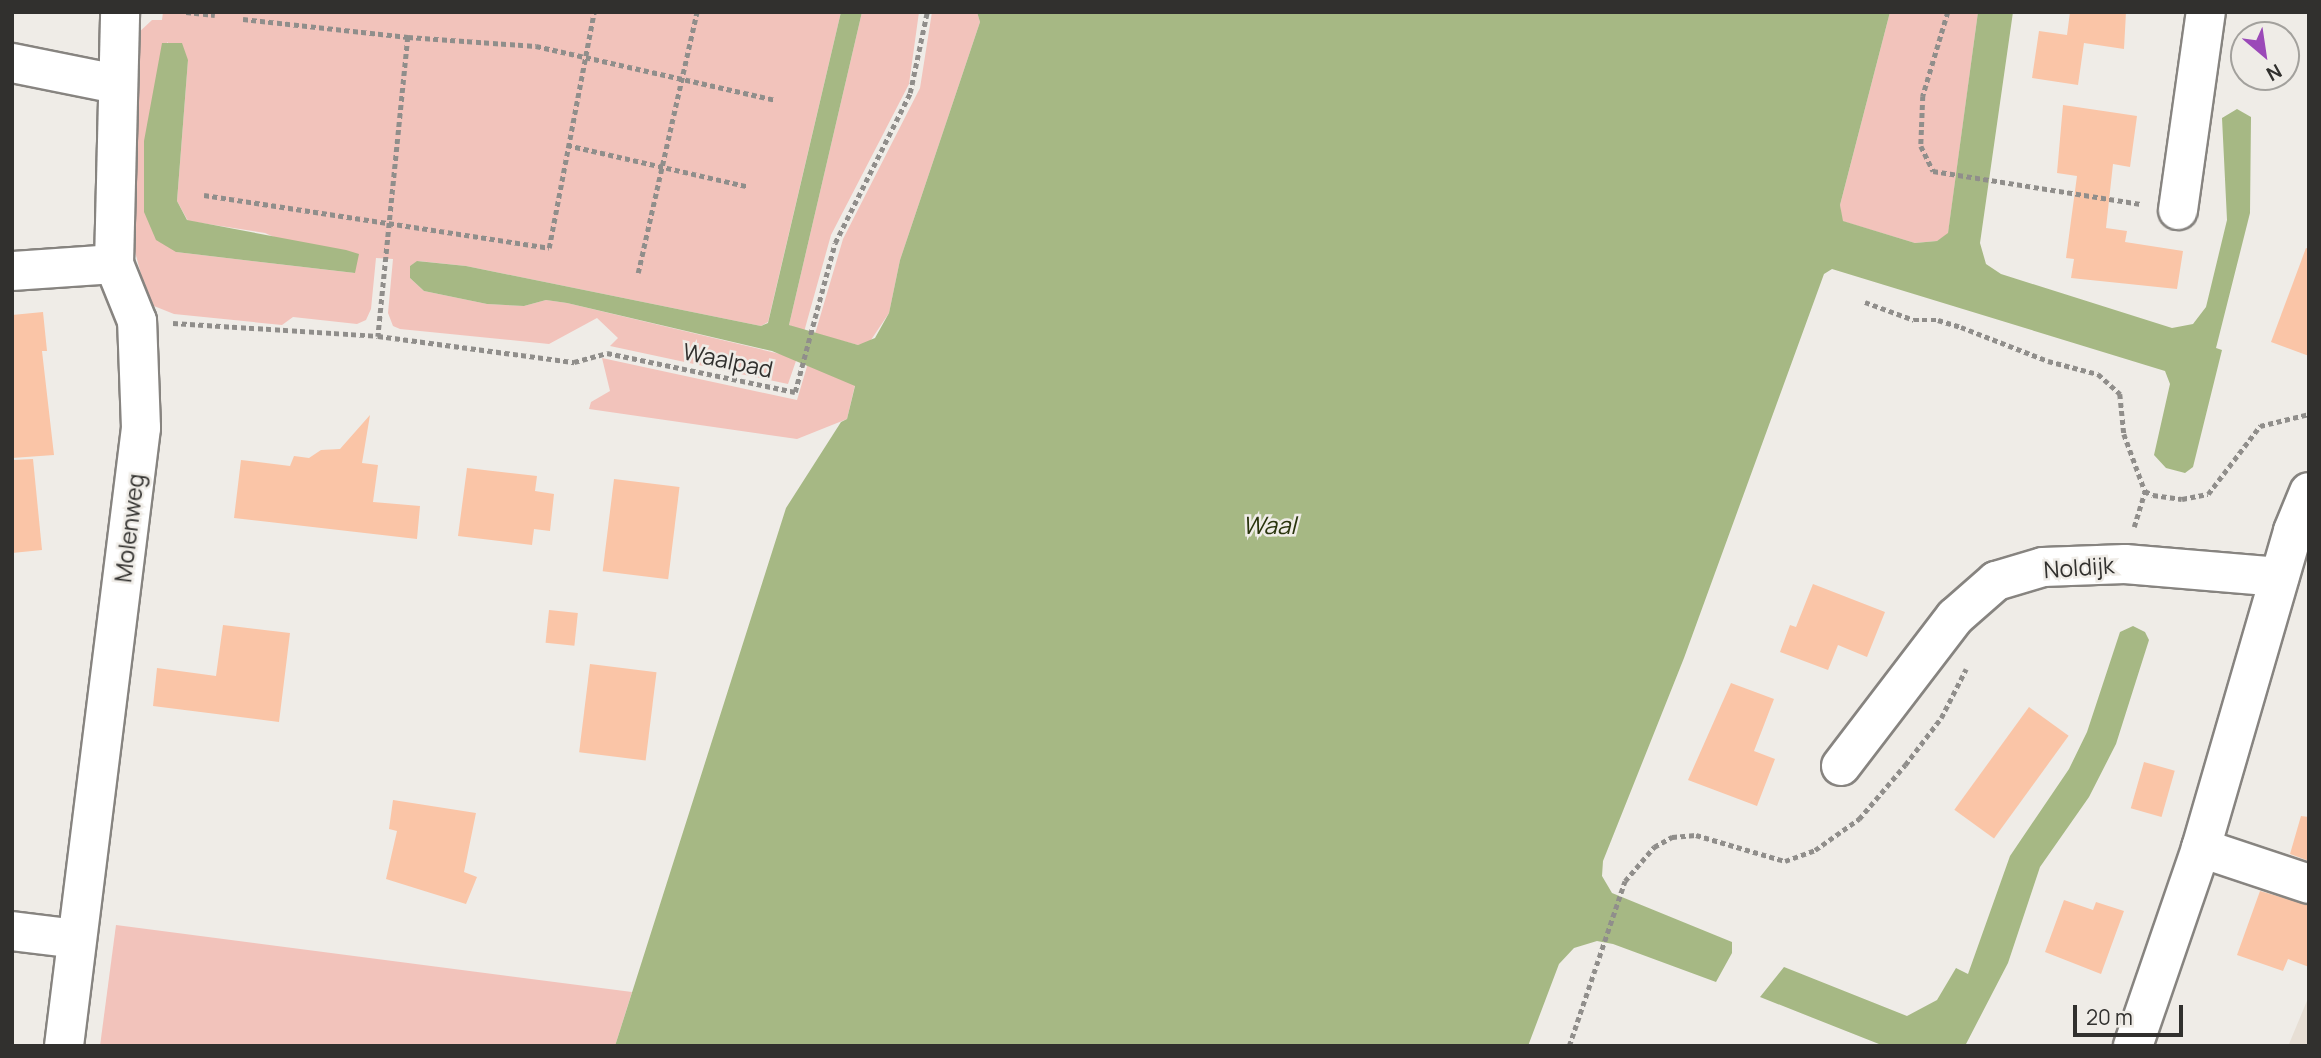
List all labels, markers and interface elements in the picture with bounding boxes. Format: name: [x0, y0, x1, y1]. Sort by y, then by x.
north arrow: [2230, 21, 2300, 91]
text: N: [2262, 58, 2286, 87]
street label: Waalpad: [680, 337, 776, 383]
street label: Molenweg: [109, 472, 149, 584]
water label: Waal: [1242, 511, 1296, 539]
street label: Noldijk: [2043, 551, 2115, 583]
scale bar: [2076, 992, 2186, 1036]
text: 20 m: [2086, 1003, 2133, 1031]

